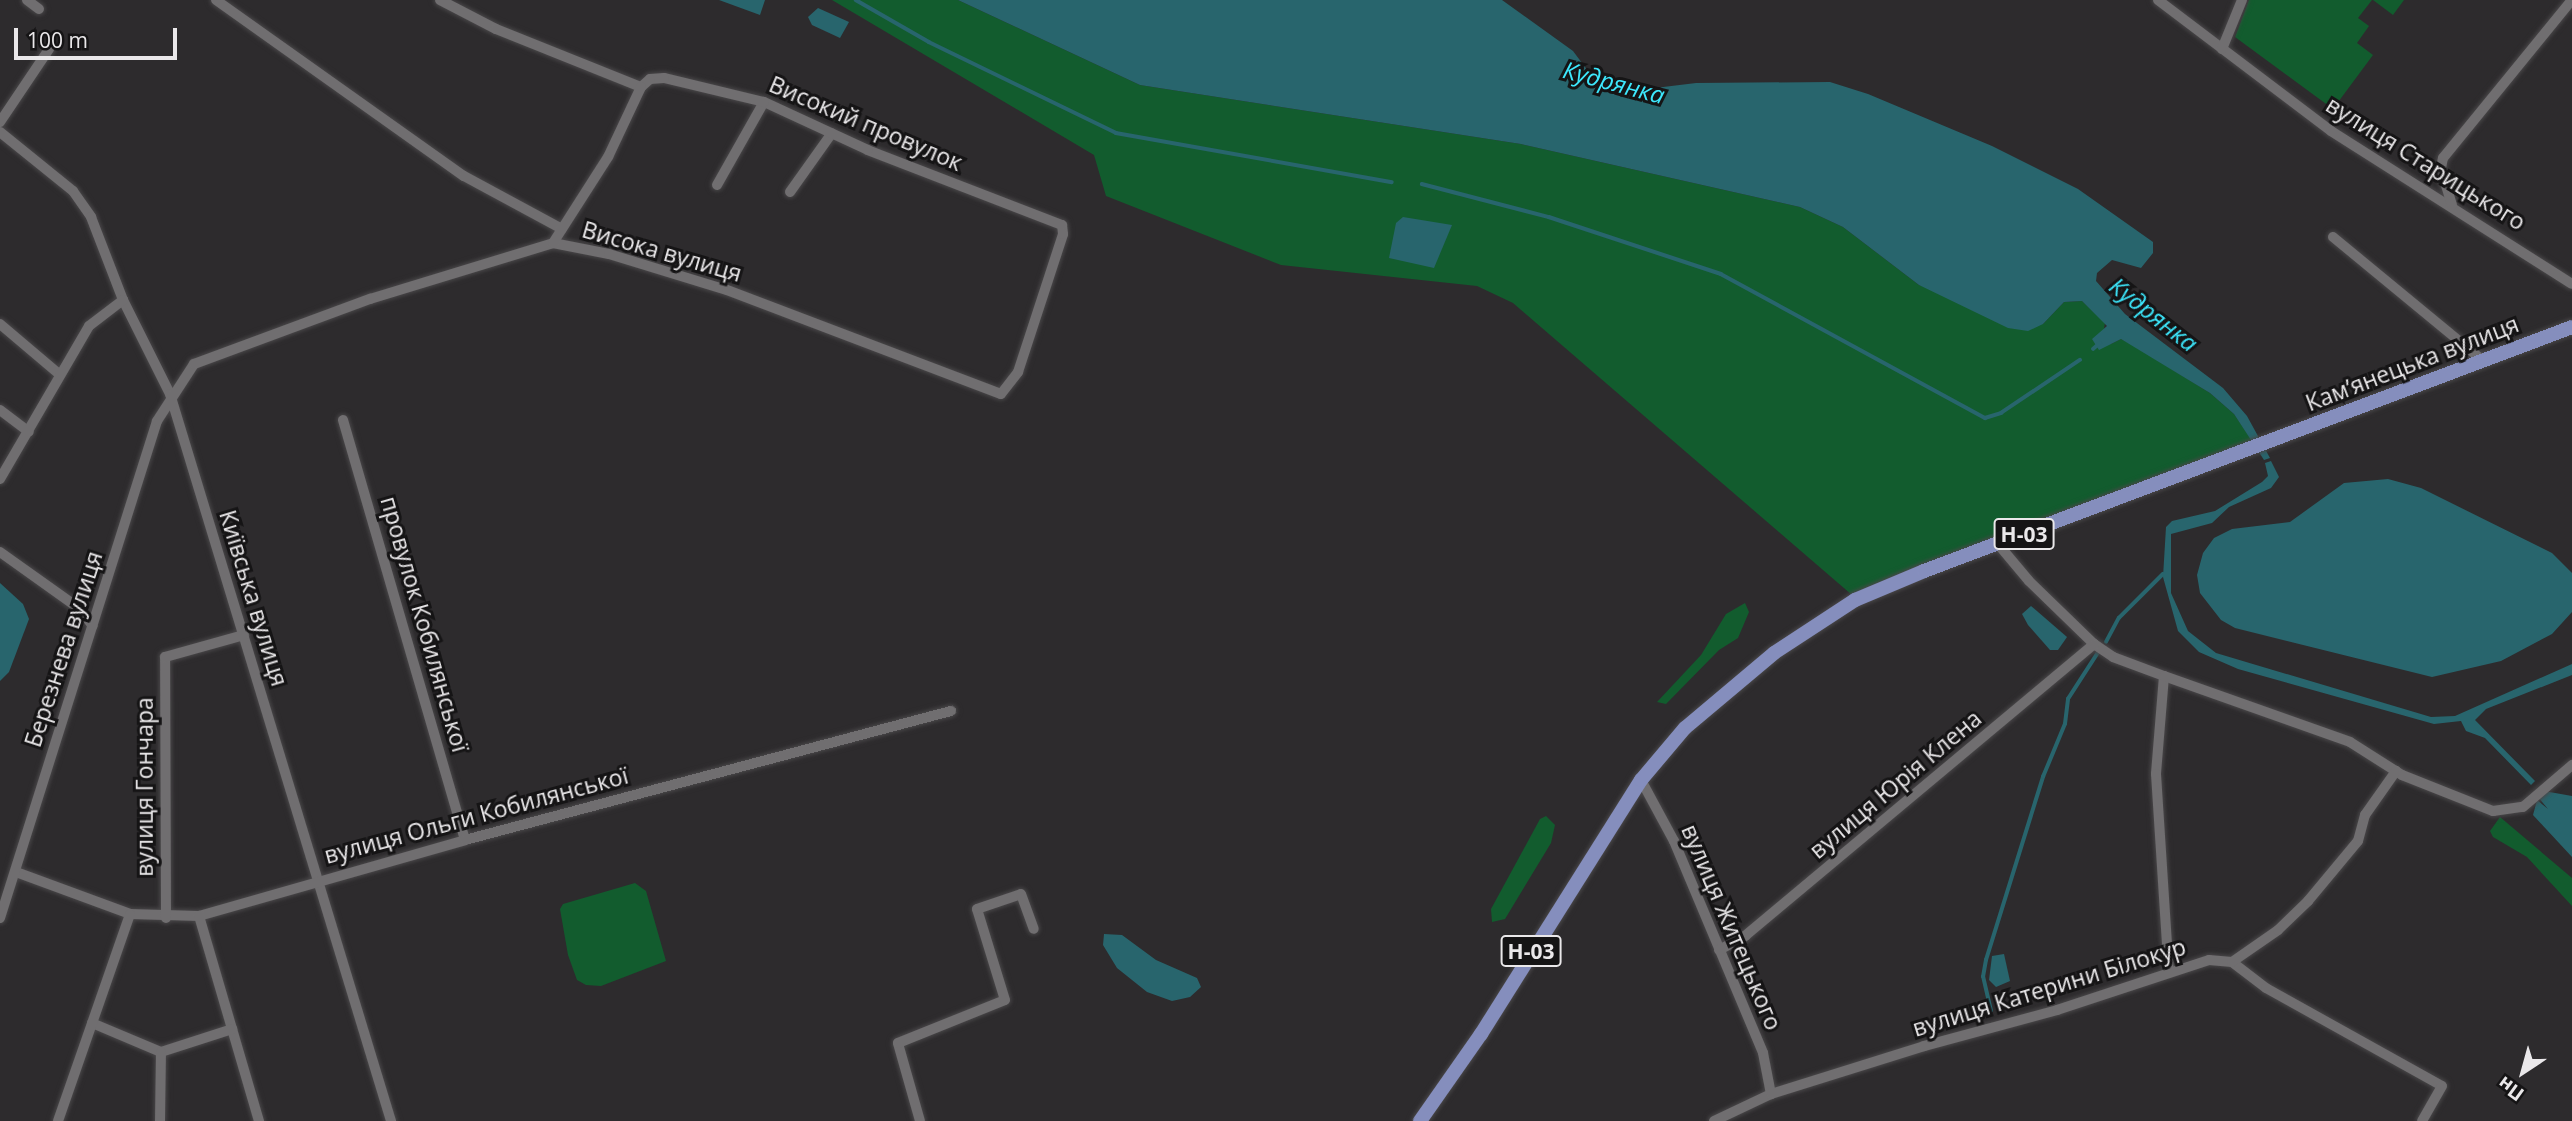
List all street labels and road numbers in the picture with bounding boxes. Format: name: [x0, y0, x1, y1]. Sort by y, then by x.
street label: Високий провулок: [765, 70, 967, 176]
street label: вулиця Старицького: [2321, 90, 2531, 236]
street label: Висока вулиця: [579, 215, 745, 287]
street label: Камʼянецька вулиця: [2302, 310, 2522, 416]
street label: провулок Кобилянської: [375, 493, 475, 755]
street label: Київська вулиця: [214, 507, 294, 689]
road number: Н-03: [1993, 516, 2056, 552]
street label: Березнева вулиця: [18, 548, 108, 750]
street label: вулиця Гончара: [130, 697, 158, 877]
street label: вулиця Юрія Клена: [1803, 704, 1987, 864]
street label: вулиця Ольги Кобилянської: [321, 761, 631, 869]
street label: вулиця Житецького: [1676, 820, 1788, 1034]
street label: вулиця Катерини Білокур: [1909, 932, 2189, 1042]
road number: Н-03: [1500, 934, 1562, 968]

